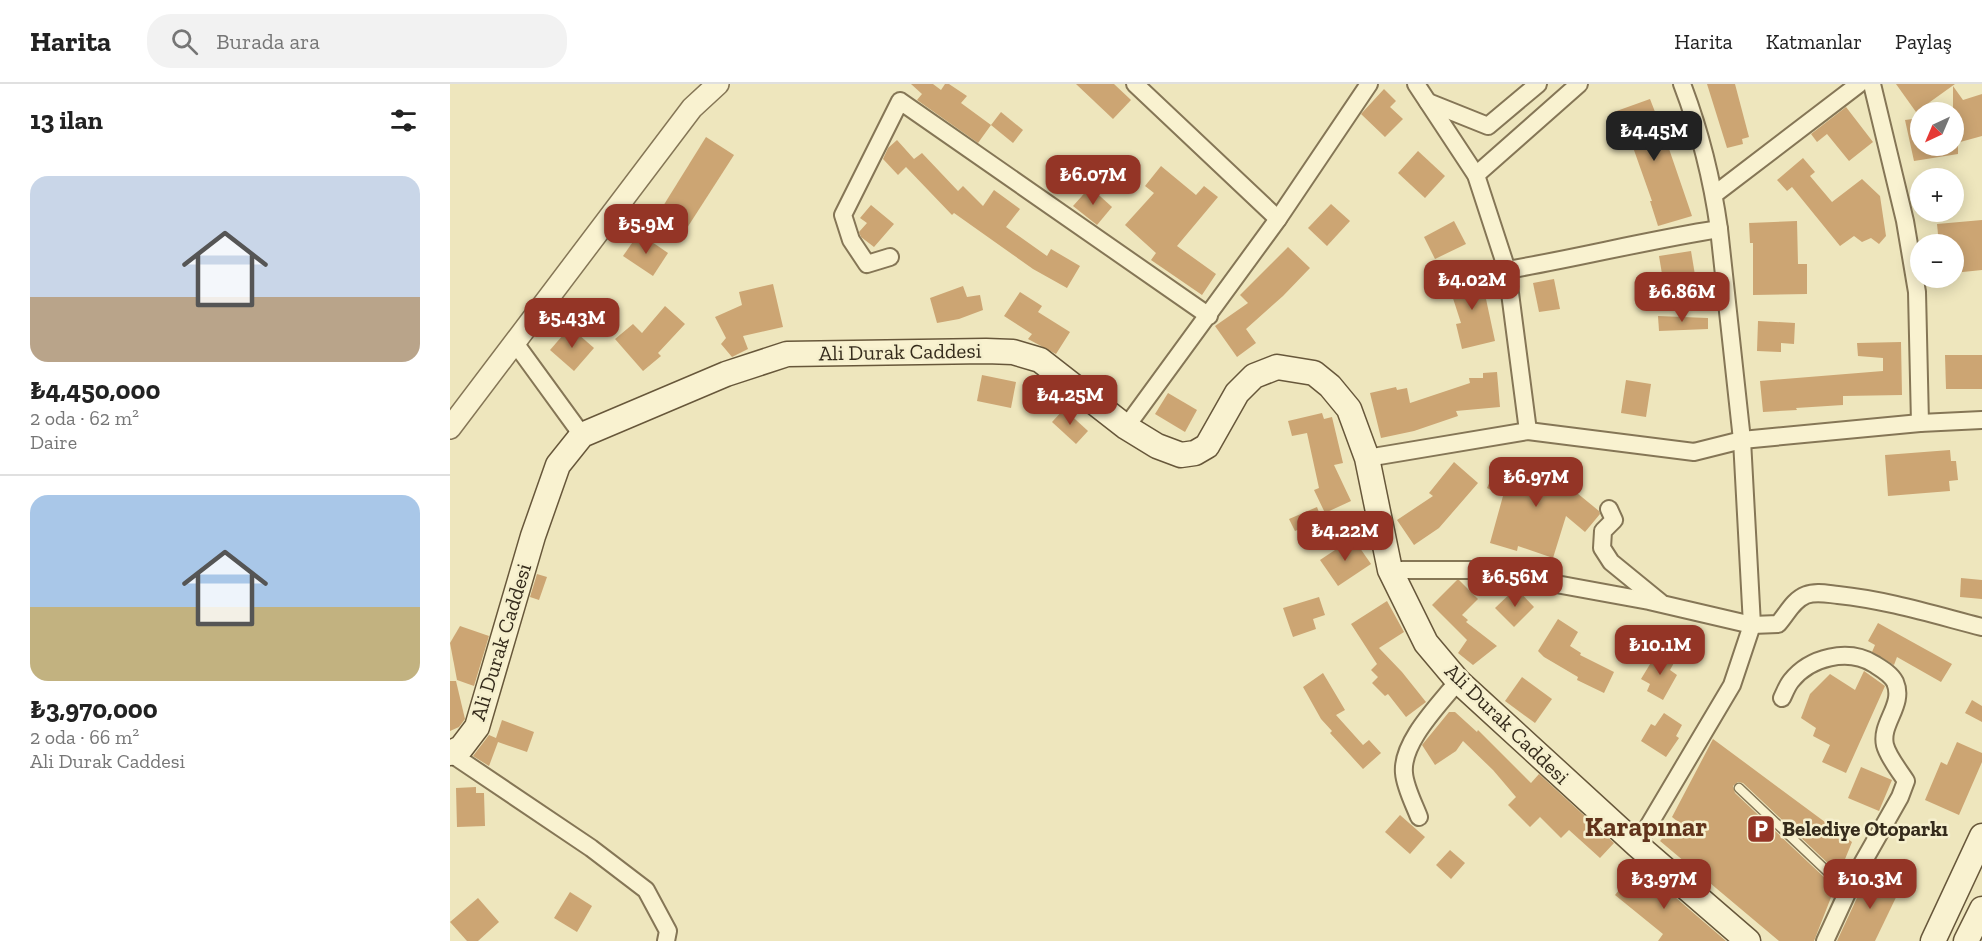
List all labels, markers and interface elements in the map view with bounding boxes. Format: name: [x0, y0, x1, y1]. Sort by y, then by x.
search box: [147, 14, 567, 68]
text: Harita: [30, 25, 111, 58]
icon: search: [168, 25, 201, 58]
text: Burada ara: [216, 28, 320, 55]
text: Harita: [1674, 29, 1733, 54]
text: Katmanlar: [1766, 29, 1862, 54]
text: Paylaş: [1895, 29, 1952, 54]
north arrow: [1910, 102, 1964, 156]
map controls: [1910, 102, 1964, 288]
text: 13 ilan: [30, 104, 103, 136]
icon: filters: [387, 104, 420, 137]
pin: ₺4.45M: [1605, 111, 1703, 162]
text: ₺4.45M: [1620, 118, 1688, 142]
pin: ₺6.07M: [1044, 155, 1142, 206]
text: ₺6.07M: [1060, 162, 1126, 186]
button: +: [1910, 168, 1964, 222]
pin: ₺5.9M: [604, 204, 688, 255]
text: ₺5.9M: [618, 211, 674, 235]
icon: home: [171, 215, 279, 323]
button: −: [1910, 234, 1964, 288]
pin: ₺4.02M: [1423, 260, 1521, 311]
text: ₺4.02M: [1438, 267, 1506, 291]
pin: ₺6.86M: [1633, 272, 1731, 323]
text: ₺6.86M: [1649, 279, 1715, 303]
pin: ₺5.43M: [523, 298, 621, 349]
text: ₺5.43M: [538, 305, 606, 329]
street label: Ali Durak Caddesi: [818, 338, 982, 365]
text: ₺4,450,000: [30, 374, 160, 406]
pin: ₺4.25M: [1021, 375, 1119, 426]
text: ₺4.25M: [1036, 382, 1104, 406]
text: 2 oda · 62 m²: [30, 406, 139, 430]
text: Daire: [30, 430, 77, 454]
pin: ₺6.97M: [1487, 457, 1585, 508]
text: ₺6.97M: [1503, 464, 1569, 488]
pin: ₺4.22M: [1296, 511, 1394, 562]
text: ₺4.22M: [1311, 518, 1379, 542]
icon: home: [171, 534, 279, 642]
pin: ₺6.56M: [1466, 557, 1564, 608]
street label: Ali Durak Caddesi: [465, 560, 536, 723]
text: ₺6.56M: [1482, 564, 1548, 588]
pin: ₺10.1M: [1611, 625, 1709, 676]
text: ₺10.1M: [1629, 632, 1691, 656]
street label: Ali Durak Caddesi: [1440, 658, 1575, 789]
text: ₺3,970,000: [30, 693, 158, 725]
text: 2 oda · 66 m²: [30, 725, 139, 749]
text: Ali Durak Caddesi: [30, 749, 185, 773]
district label: Karapınar: [1585, 811, 1707, 843]
parking icon: Belediye Otoparkı: [1745, 813, 1777, 845]
place label: Belediye Otoparkı: [1782, 816, 1948, 841]
pin: ₺3.97M: [1615, 859, 1713, 910]
pin: ₺10.3M: [1821, 859, 1919, 910]
text: ₺3.97M: [1631, 866, 1697, 890]
text: ₺10.3M: [1838, 866, 1902, 890]

